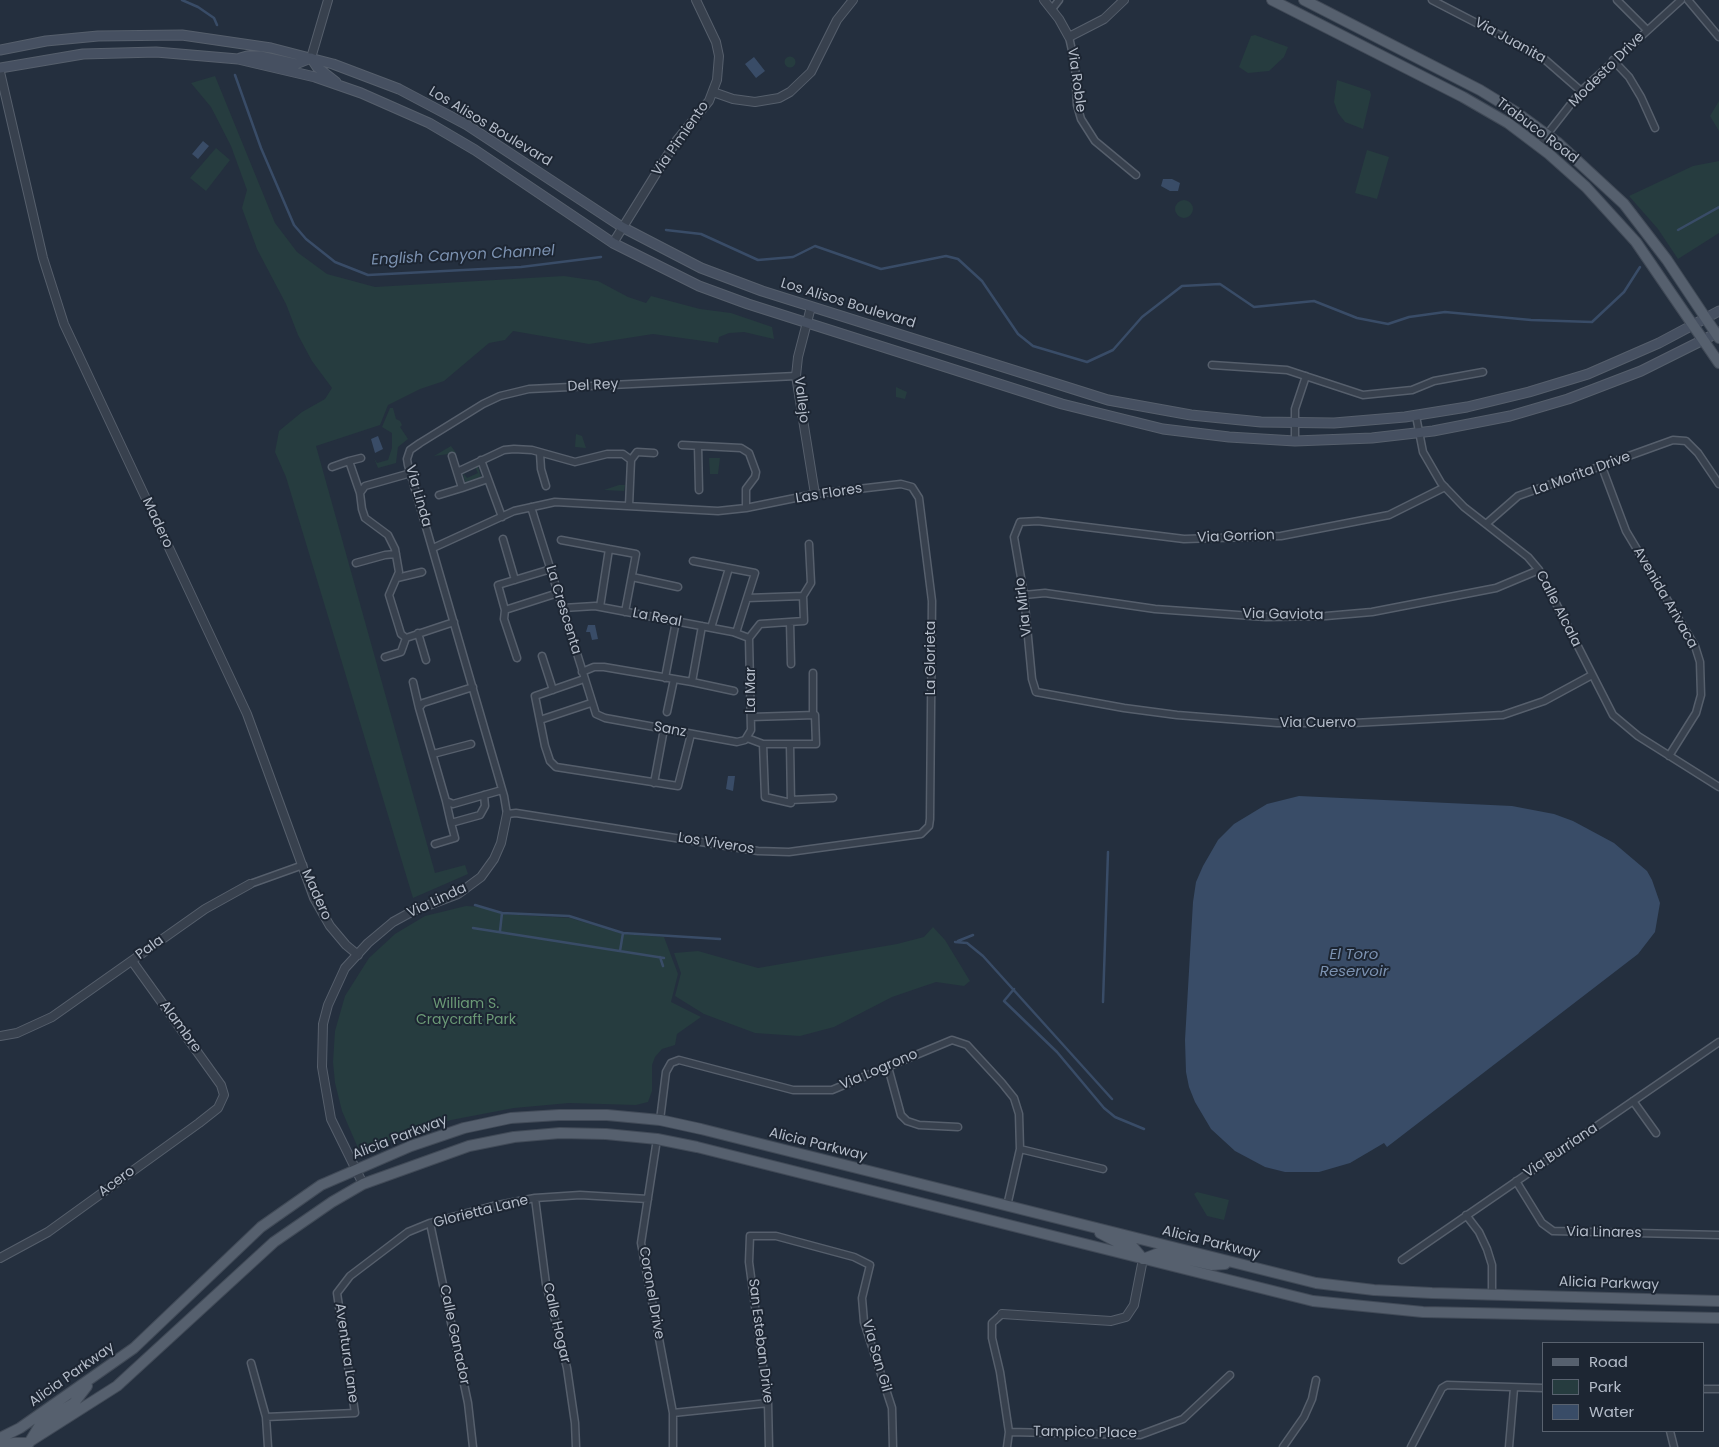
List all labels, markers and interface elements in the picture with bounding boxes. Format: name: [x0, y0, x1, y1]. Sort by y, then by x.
street label: Via Juanita: [1471, 15, 1549, 67]
street label: Modesto Drive: [1566, 29, 1648, 111]
street label: Via Roble: [1063, 47, 1089, 113]
street label: Los Alisos Boulevard: [426, 84, 554, 170]
street label: Trabuco Road: [1493, 95, 1581, 167]
street label: Via Pimiento: [649, 98, 713, 180]
water label: English Canyon Channel: [371, 242, 555, 270]
street label: Los Alisos Boulevard: [778, 275, 918, 333]
street label: Del Rey: [567, 376, 619, 396]
street label: Vallejo: [790, 376, 812, 424]
street label: La Morita Drive: [1531, 449, 1633, 499]
street label: Via Linda: [401, 463, 435, 529]
street label: Las Flores: [794, 480, 864, 508]
street label: Madero: [138, 495, 176, 551]
street label: Via Gorrion: [1197, 527, 1275, 547]
street label: Avenida Arivaca: [1629, 544, 1701, 652]
street label: La Crescenta: [542, 564, 584, 656]
street label: Calle Alcala: [1532, 568, 1584, 650]
street label: Via Mirlo: [1012, 577, 1036, 637]
street label: La Real: [631, 605, 683, 631]
street label: Via Gaviota: [1242, 606, 1324, 624]
street label: La Glorieta: [923, 621, 939, 695]
street label: La Mar: [743, 667, 759, 713]
street label: Via Cuervo: [1280, 715, 1356, 731]
street label: Sanz: [652, 719, 688, 741]
street label: Los Viveros: [677, 830, 755, 858]
street label: Madero: [297, 867, 335, 923]
street label: Via Linda: [405, 880, 469, 922]
street label: Pala: [133, 932, 167, 964]
water label: El Toro Reservoir: [1320, 946, 1388, 981]
park label: William S. Craycraft Park: [416, 996, 516, 1028]
street label: Alambre: [156, 998, 204, 1056]
street label: Via Logrono: [838, 1046, 920, 1094]
street label: Alicia Parkway: [350, 1112, 450, 1164]
street label: Via Burriana: [1521, 1120, 1601, 1182]
street label: Alicia Parkway: [767, 1125, 869, 1165]
street label: Acero: [96, 1163, 138, 1201]
street label: Glorietta Lane: [432, 1192, 530, 1232]
street label: Alicia Parkway: [1160, 1223, 1262, 1263]
street label: Via Linares: [1566, 1224, 1642, 1242]
street label: Coronel Drive: [635, 1245, 667, 1341]
street label: Alicia Parkway: [1559, 1274, 1659, 1294]
street label: San Esteban Drive: [744, 1278, 776, 1404]
street label: Calle Hogar: [539, 1281, 573, 1365]
street label: Calle Ganador: [435, 1283, 473, 1387]
street label: Aventura Lane: [331, 1302, 361, 1404]
street label: Via San Gil: [858, 1318, 894, 1394]
street label: Alicia Parkway: [26, 1339, 118, 1411]
legend: [1542, 1342, 1704, 1432]
text: Road: [1589, 1351, 1628, 1372]
text: Park: [1589, 1376, 1621, 1397]
text: Water: [1589, 1401, 1634, 1422]
street label: Tampico Place: [1033, 1424, 1137, 1442]

